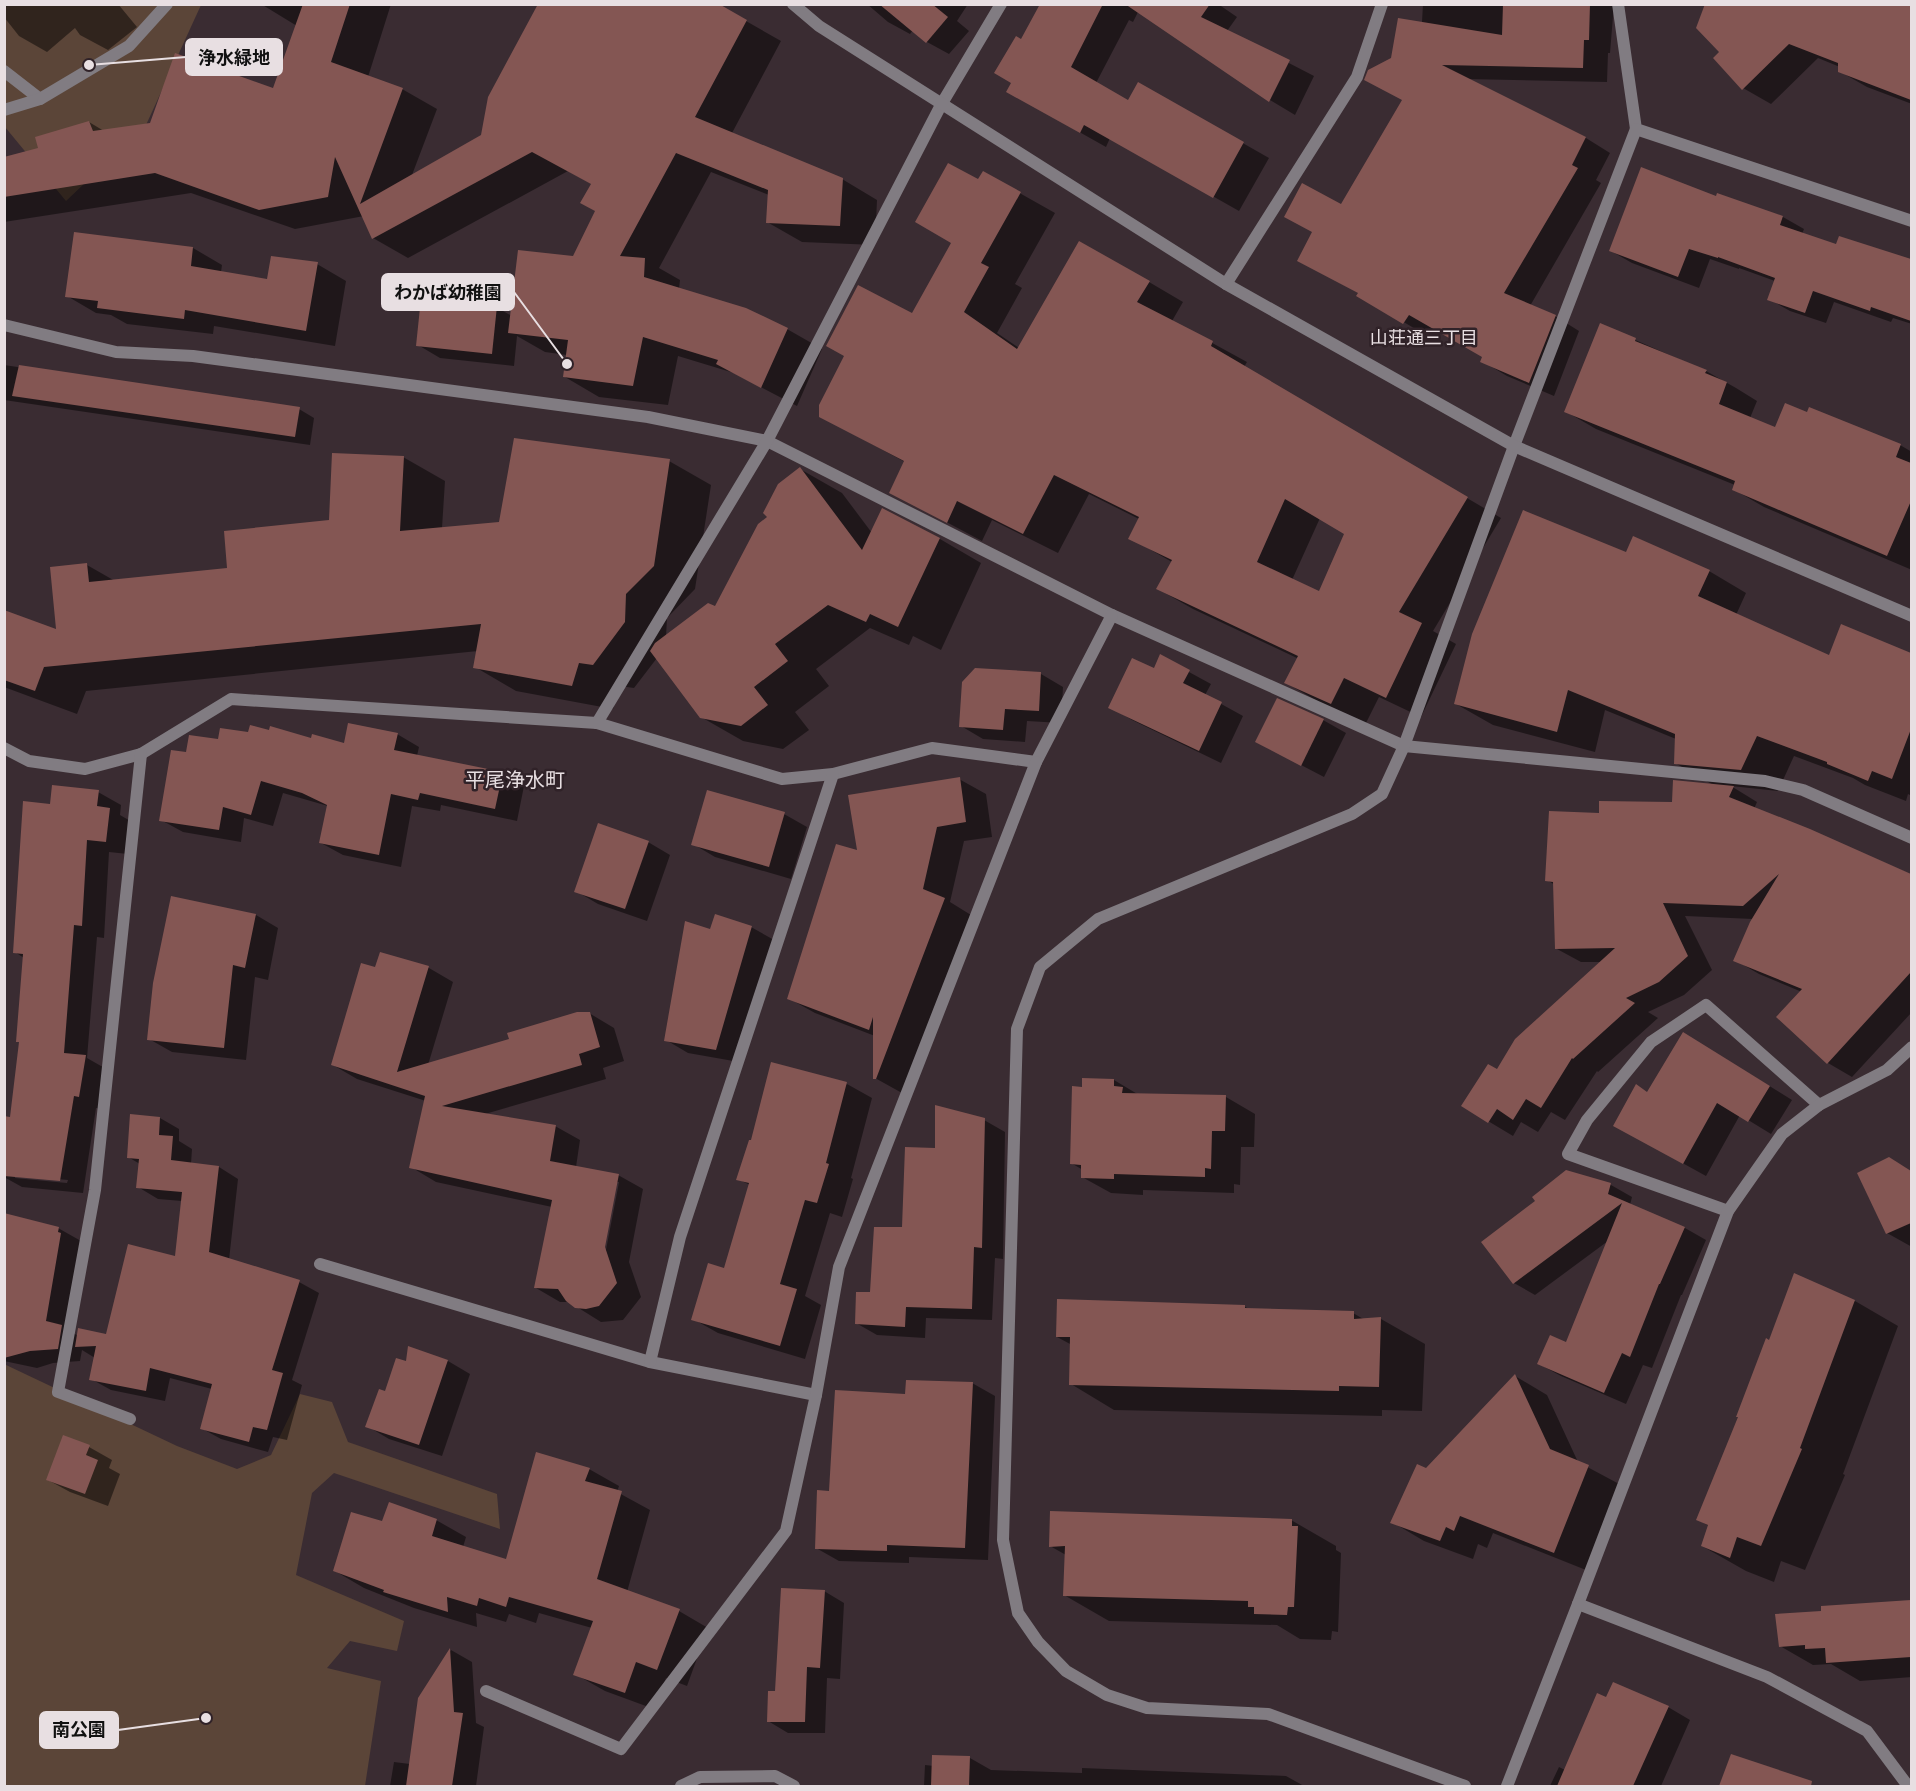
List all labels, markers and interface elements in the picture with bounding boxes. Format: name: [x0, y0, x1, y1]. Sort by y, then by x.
callout: 浄水緑地: [186, 39, 282, 75]
text: 浄水緑地: [198, 47, 270, 69]
callout: わかば幼稚園: [382, 274, 514, 310]
text: わかば幼稚園: [394, 282, 502, 304]
district label: 山荘通三丁目: [1370, 327, 1478, 349]
district label: 平尾浄水町: [465, 768, 565, 792]
callout: 南公園: [40, 1712, 118, 1748]
text: 南公園: [52, 1719, 106, 1741]

